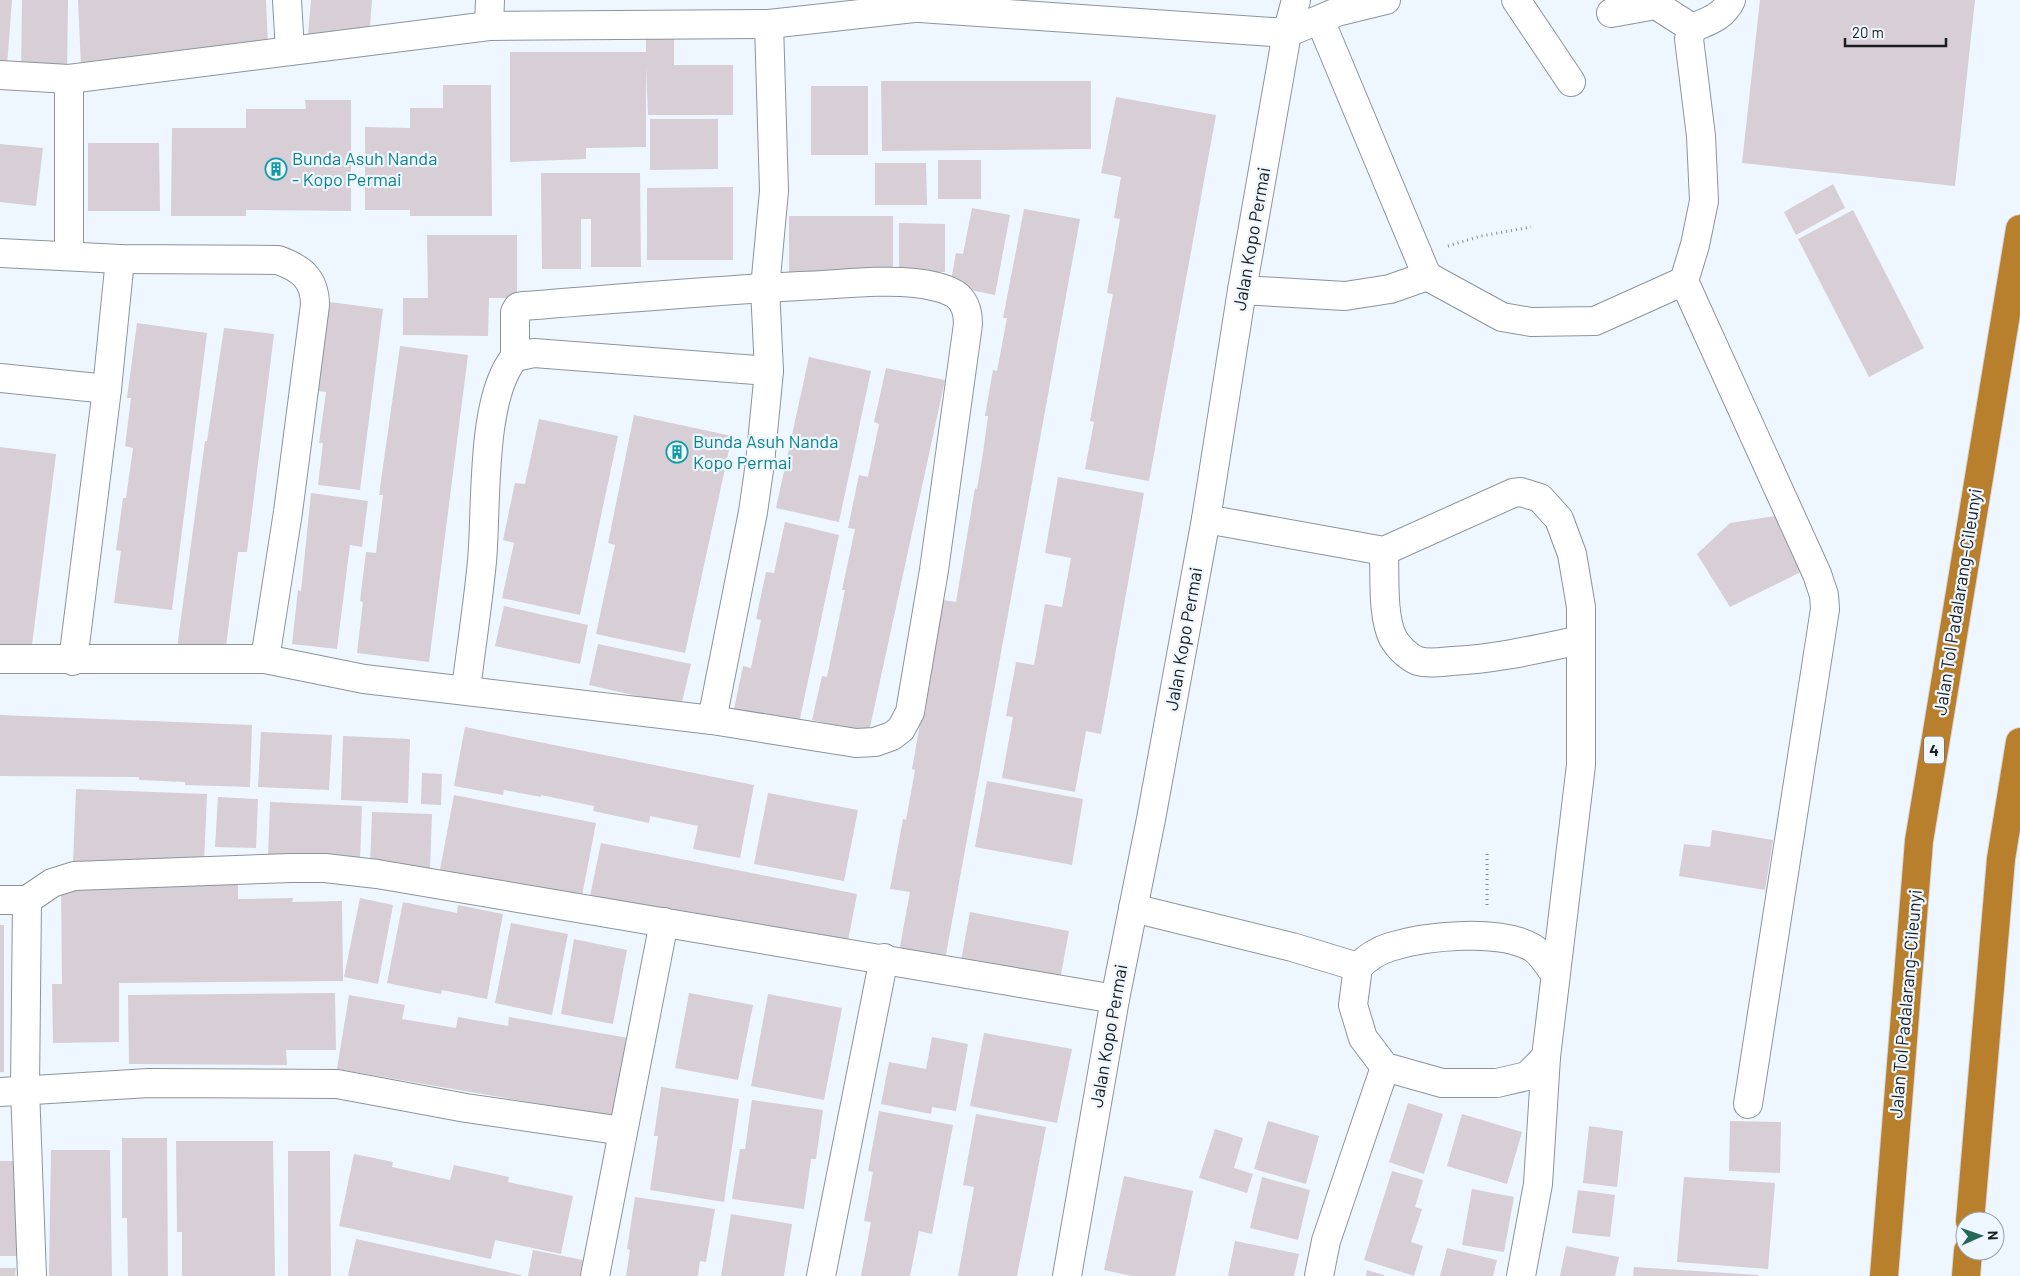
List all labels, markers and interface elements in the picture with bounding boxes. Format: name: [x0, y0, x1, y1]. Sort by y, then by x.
scale bar: [1845, 15, 1946, 47]
text: 20 m: [1852, 23, 1884, 41]
place label: Bunda Asuh Nanda - Kopo Permai: [292, 147, 437, 190]
building icon: Bunda Asuh Nanda - Kopo Permai: [264, 157, 288, 181]
street label: Jalan Kopo Permai: [1228, 165, 1274, 312]
place label: Bunda Asuh Nanda Kopo Permai: [693, 430, 838, 473]
building icon: Bunda Asuh Nanda Kopo Permai: [665, 440, 689, 464]
street label: Jalan Tol Padalarang–Cileunyi: [1928, 487, 1986, 717]
street label: Jalan Kopo Permai: [1160, 565, 1206, 712]
road number: 4: [1924, 736, 1944, 764]
street label: Jalan Tol Padalarang–Cileunyi: [1884, 889, 1926, 1119]
street label: Jalan Kopo Permai: [1085, 962, 1131, 1109]
north arrow: [1955, 1211, 2005, 1261]
text: N: [1985, 1231, 2002, 1240]

